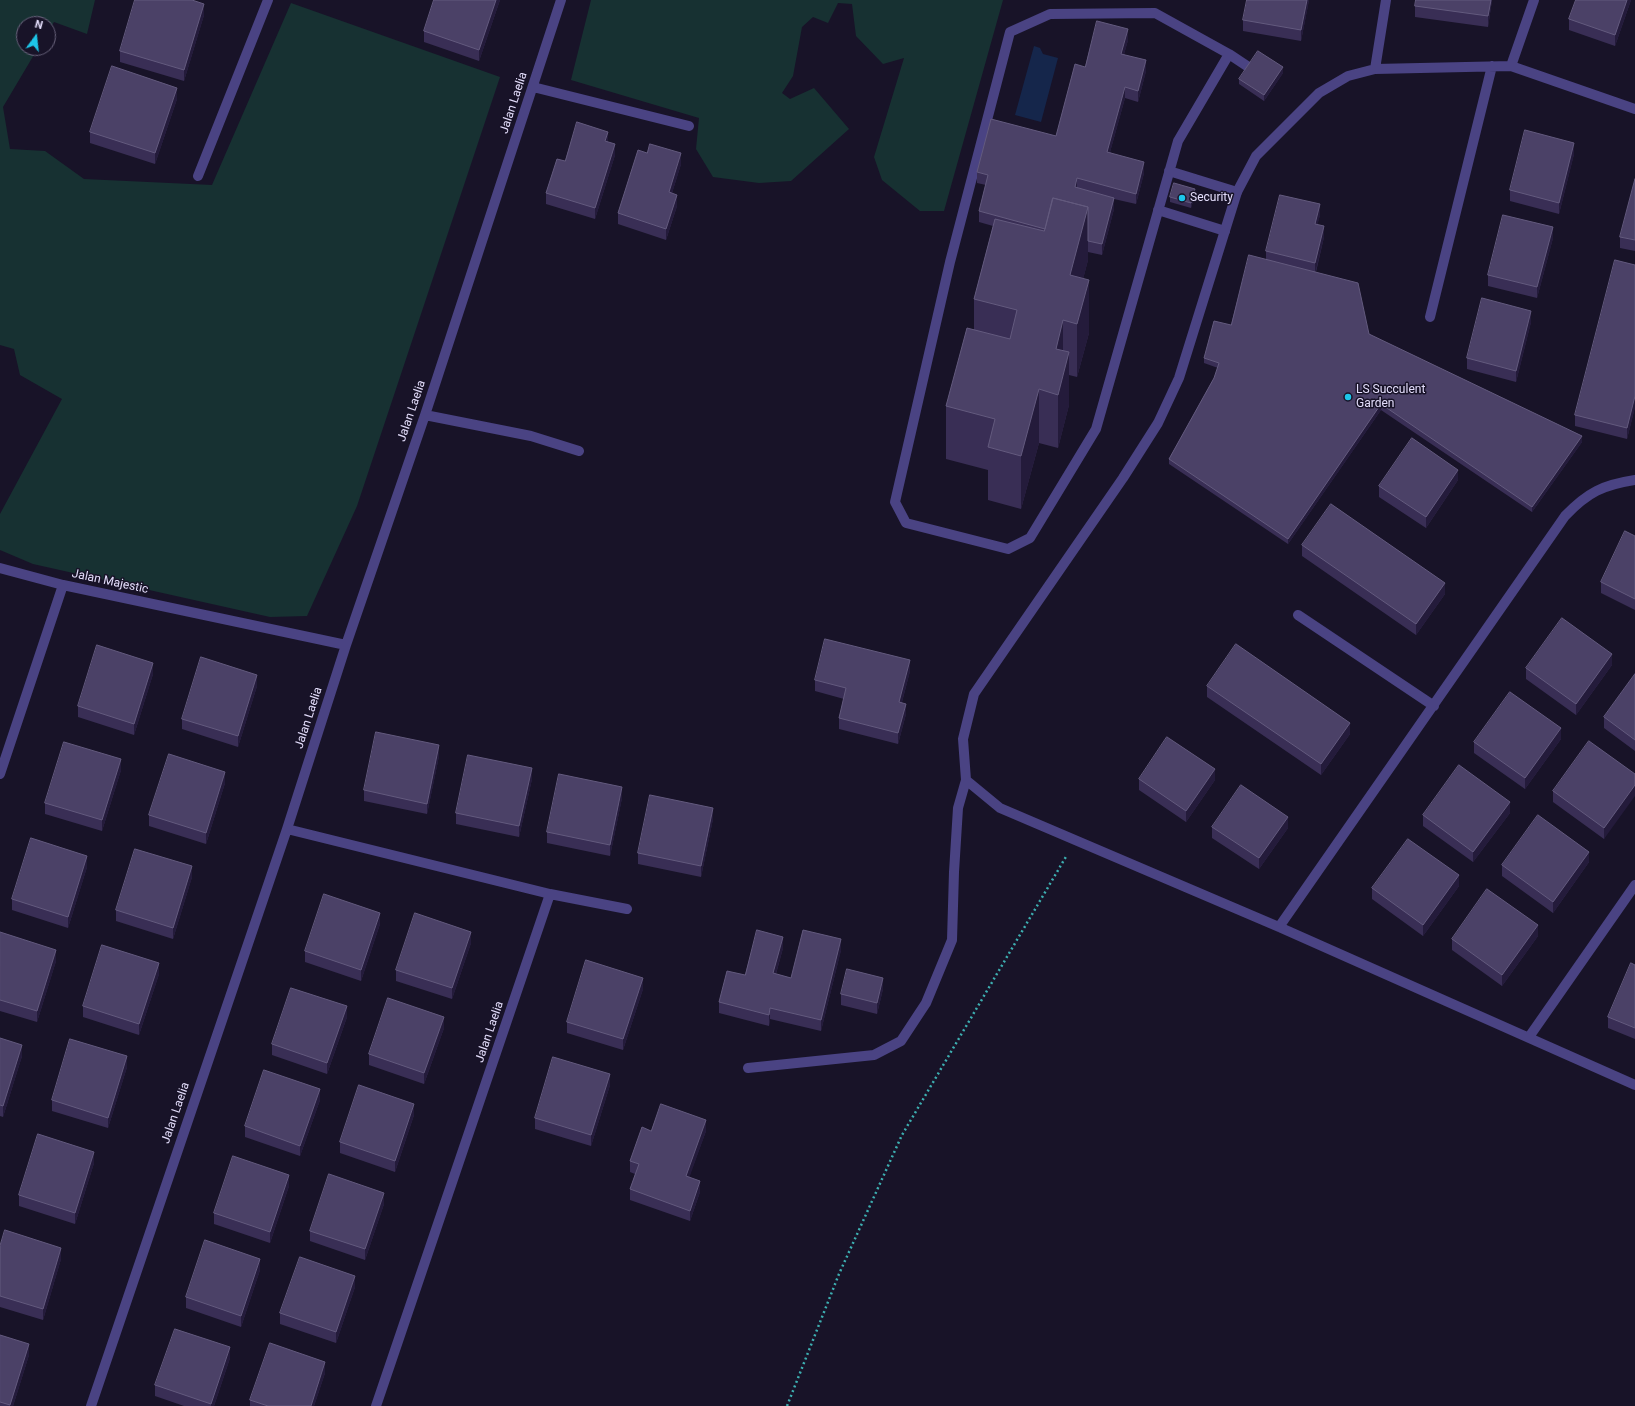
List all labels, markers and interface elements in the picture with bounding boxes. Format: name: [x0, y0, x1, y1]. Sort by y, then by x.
north arrow: [16, 16, 56, 56]
text: N: [34, 18, 44, 32]
street label: Jalan Laelia: [497, 70, 531, 136]
place label: Security: [1190, 191, 1233, 205]
marker: Security: [1177, 193, 1187, 203]
street label: Jalan Laelia: [395, 378, 429, 444]
place label: LS Succulent Garden: [1356, 383, 1425, 411]
marker: LS Succulent Garden: [1343, 392, 1353, 402]
street label: Jalan Majestic: [70, 567, 150, 597]
street label: Jalan Laelia: [292, 685, 326, 751]
street label: Jalan Laelia: [473, 999, 507, 1065]
street label: Jalan Laelia: [159, 1080, 193, 1146]

